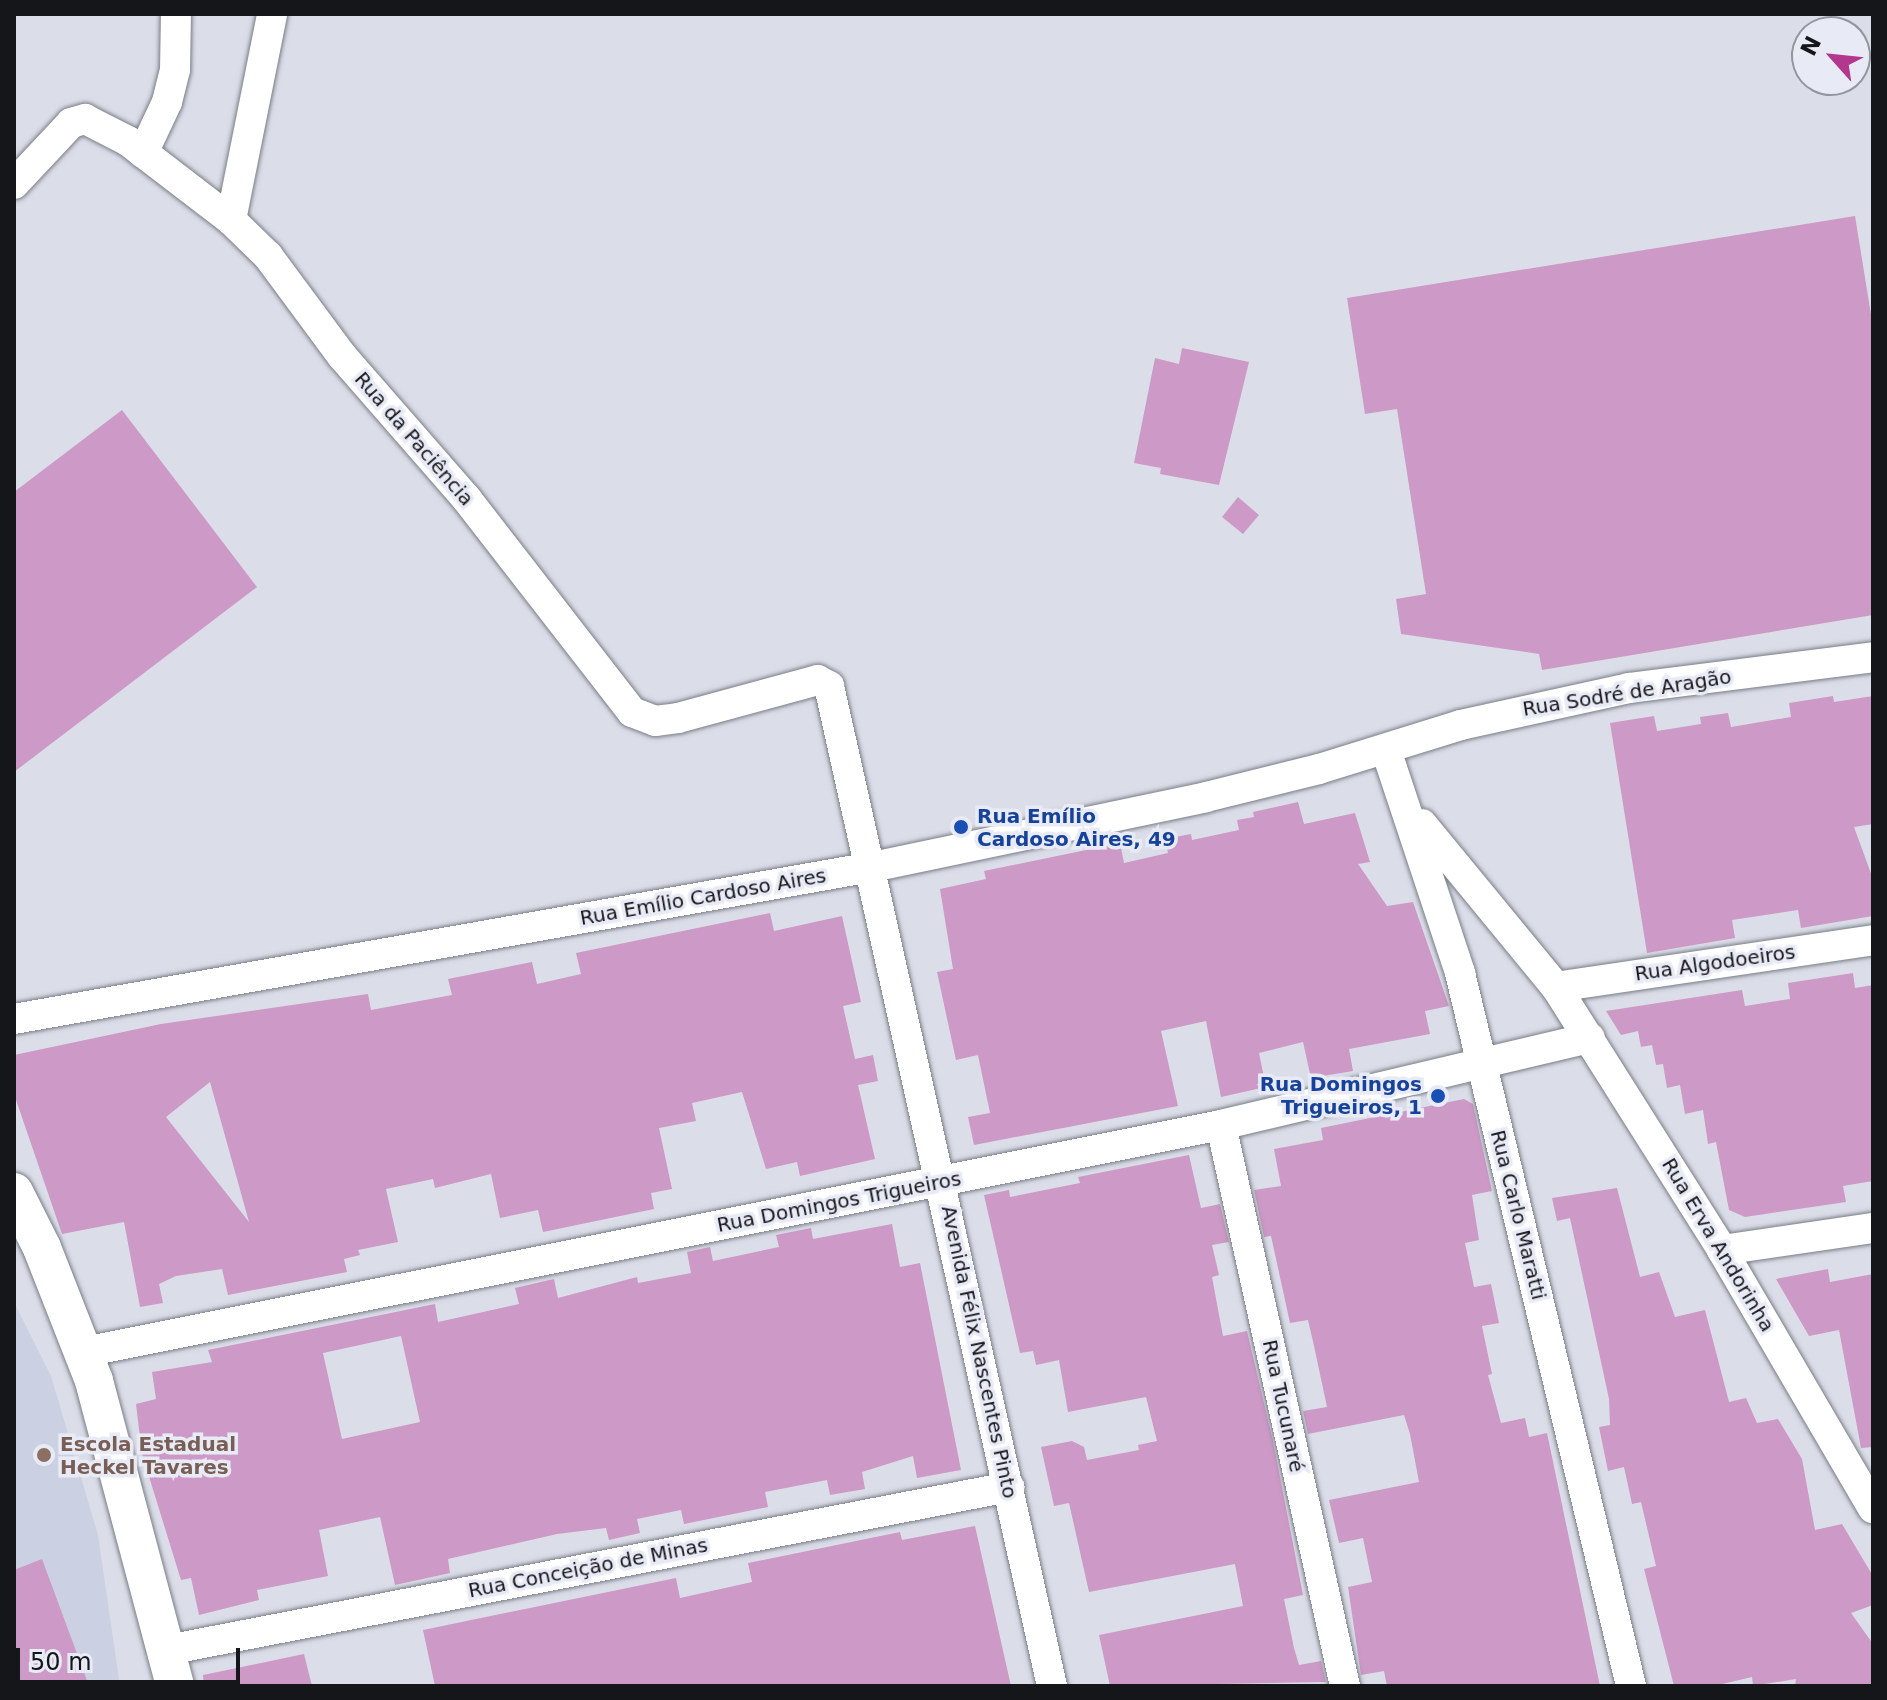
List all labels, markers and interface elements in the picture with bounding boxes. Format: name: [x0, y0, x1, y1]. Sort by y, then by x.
north arrow: [1791, 16, 1871, 96]
text: N: [1796, 32, 1826, 60]
street label: Rua da Paciência: [349, 367, 479, 511]
street label: Rua Sodré de Aragão: [1521, 665, 1733, 721]
place label: Rua Emílio Cardoso Aires, 49: [977, 804, 1176, 851]
marker: Rua Emílio Cardoso Aires, 49: [952, 818, 970, 836]
street label: Rua Emílio Cardoso Aires: [578, 864, 828, 930]
street label: Rua Algodoeiros: [1633, 940, 1797, 986]
place label: Rua Domingos Trigueiros, 1: [1260, 1072, 1422, 1119]
marker: Rua Domingos Trigueiros, 1: [1429, 1087, 1447, 1105]
street label: Rua Carlo Maratti: [1485, 1128, 1551, 1302]
street label: Rua Erva Andorinha: [1657, 1154, 1779, 1336]
street label: Rua Domingos Trigueiros: [715, 1167, 963, 1237]
street label: Avenida Félix Nascentes Pinto: [936, 1203, 1022, 1501]
street label: Rua Tucunaré: [1257, 1338, 1309, 1474]
place label: Escola Estadual Heckel Tavares: [60, 1432, 236, 1479]
marker: Escola Estadual Heckel Tavares: [35, 1446, 53, 1464]
street label: Rua Conceição de Minas: [466, 1533, 710, 1603]
scale bar: [20, 1632, 244, 1682]
text: 50 m: [30, 1648, 92, 1676]

